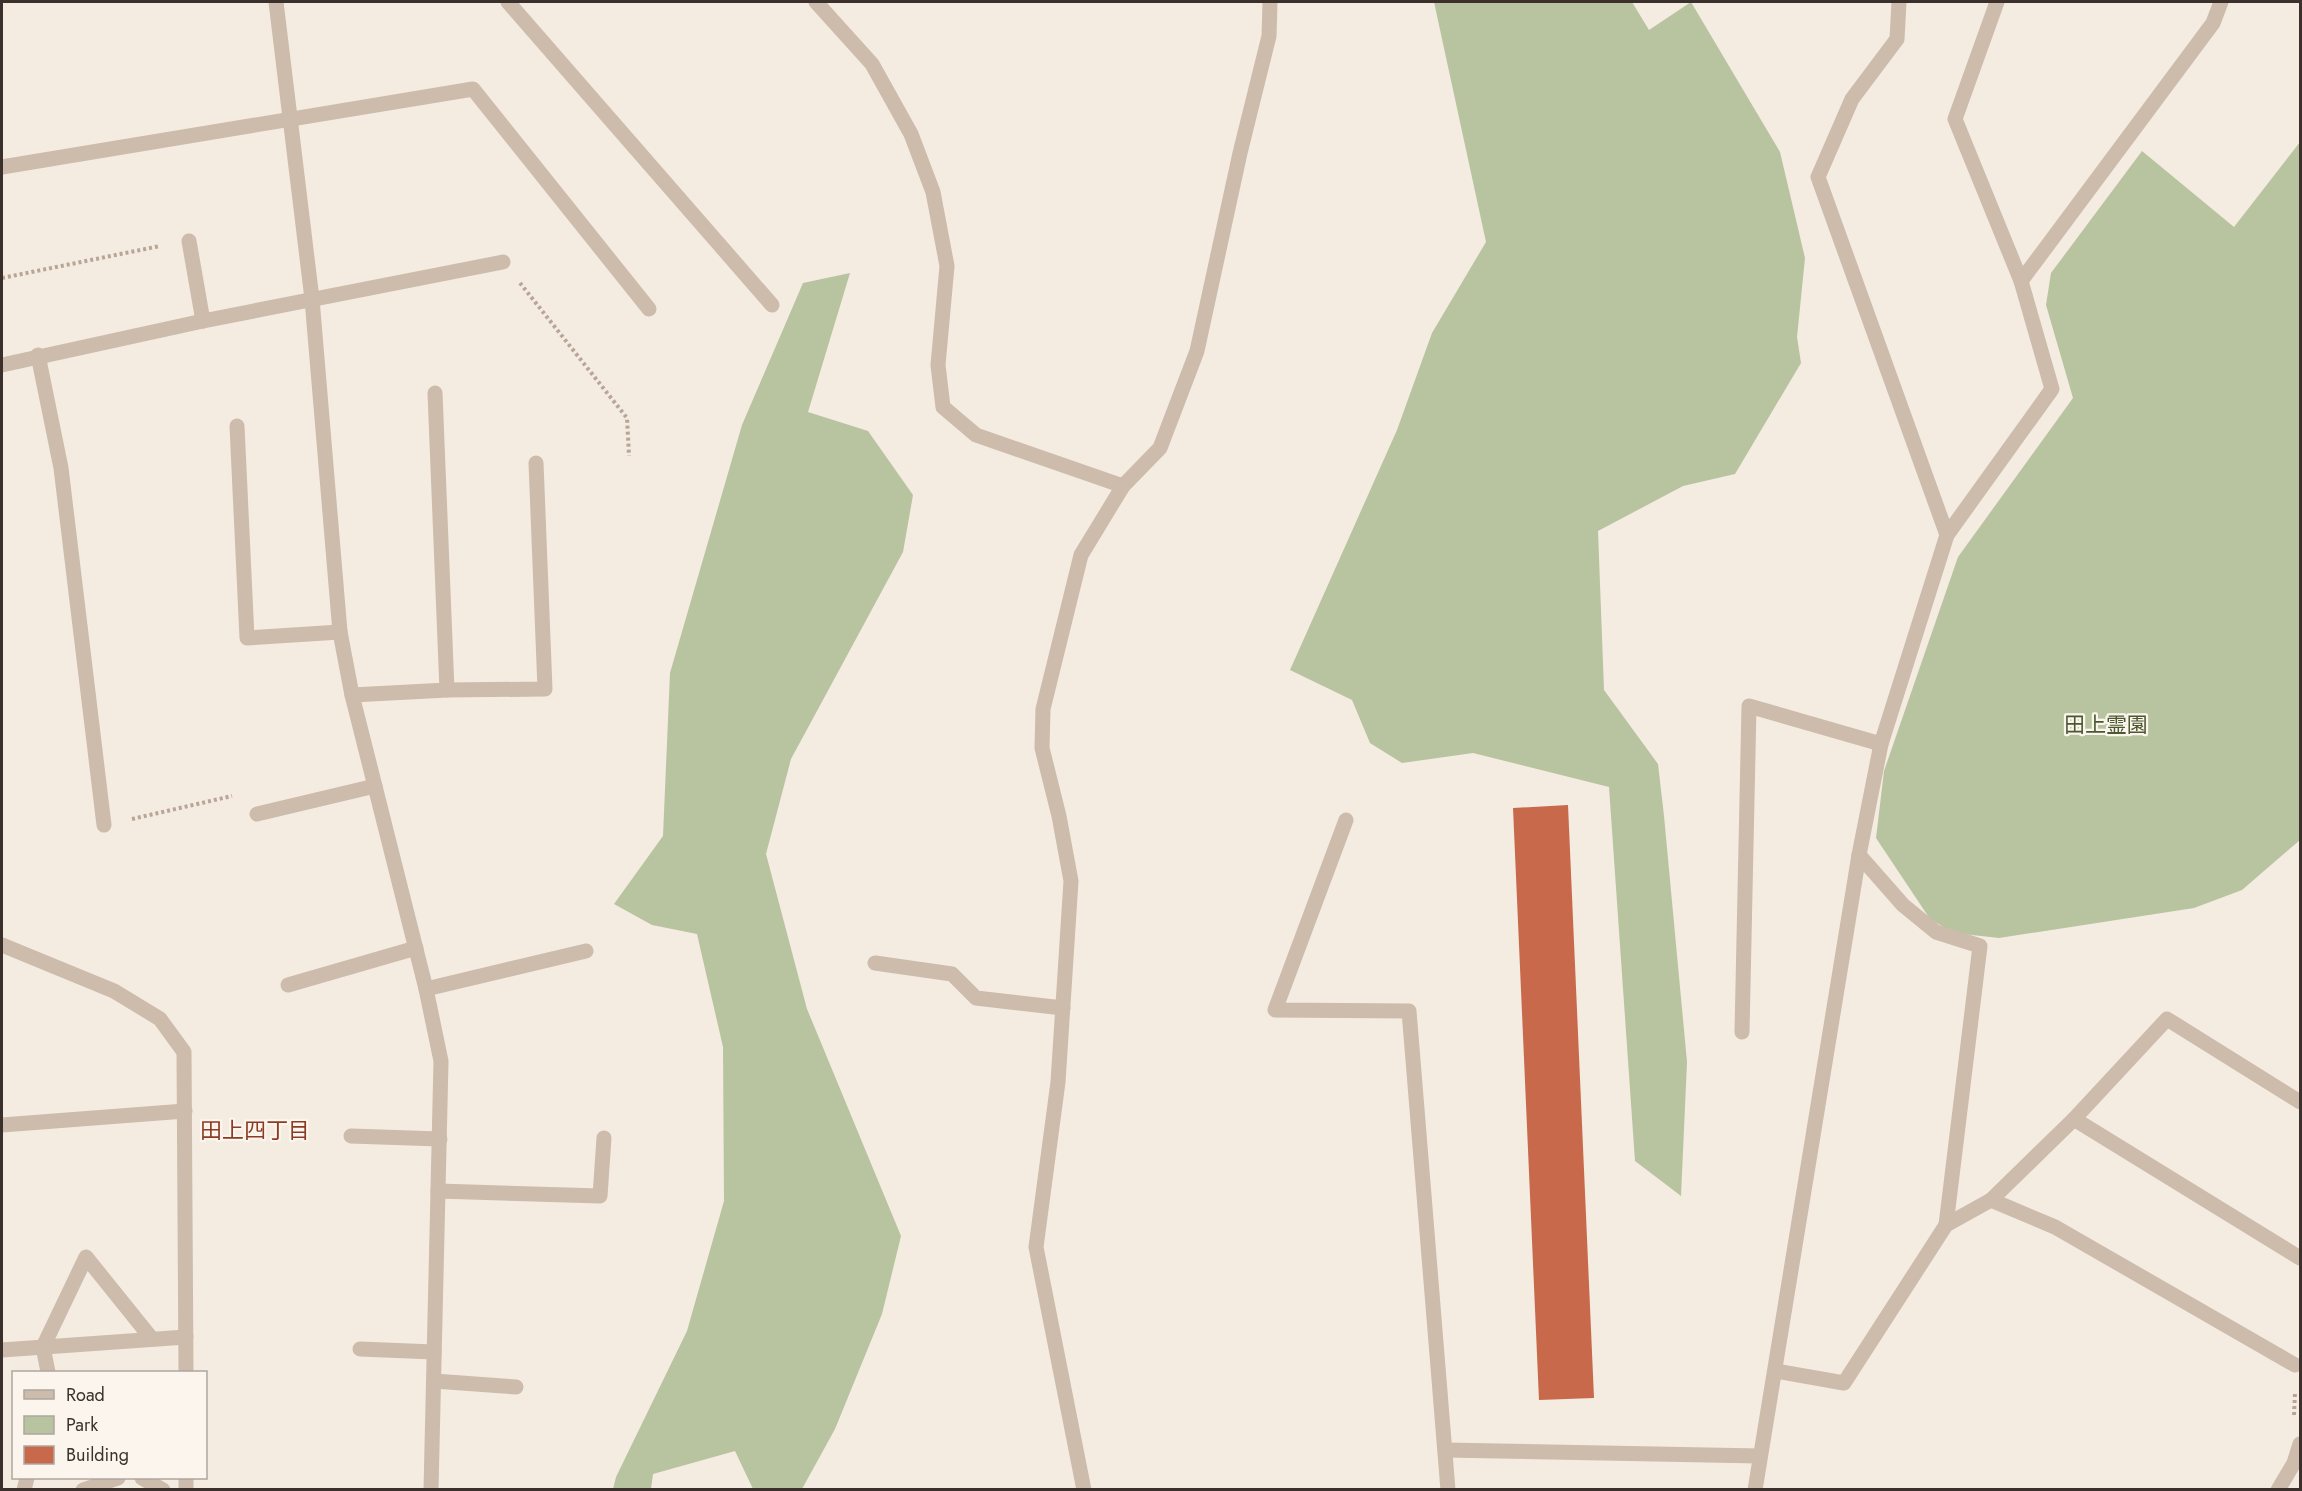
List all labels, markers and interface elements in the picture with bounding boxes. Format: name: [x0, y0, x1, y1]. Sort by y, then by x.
park label: 田上霊園: [2064, 710, 2148, 740]
district label: 田上四丁目: [200, 1114, 310, 1146]
legend: [12, 1371, 207, 1479]
text: Road: [66, 1382, 105, 1408]
text: Park: [66, 1412, 98, 1438]
text: Building: [66, 1442, 129, 1468]

